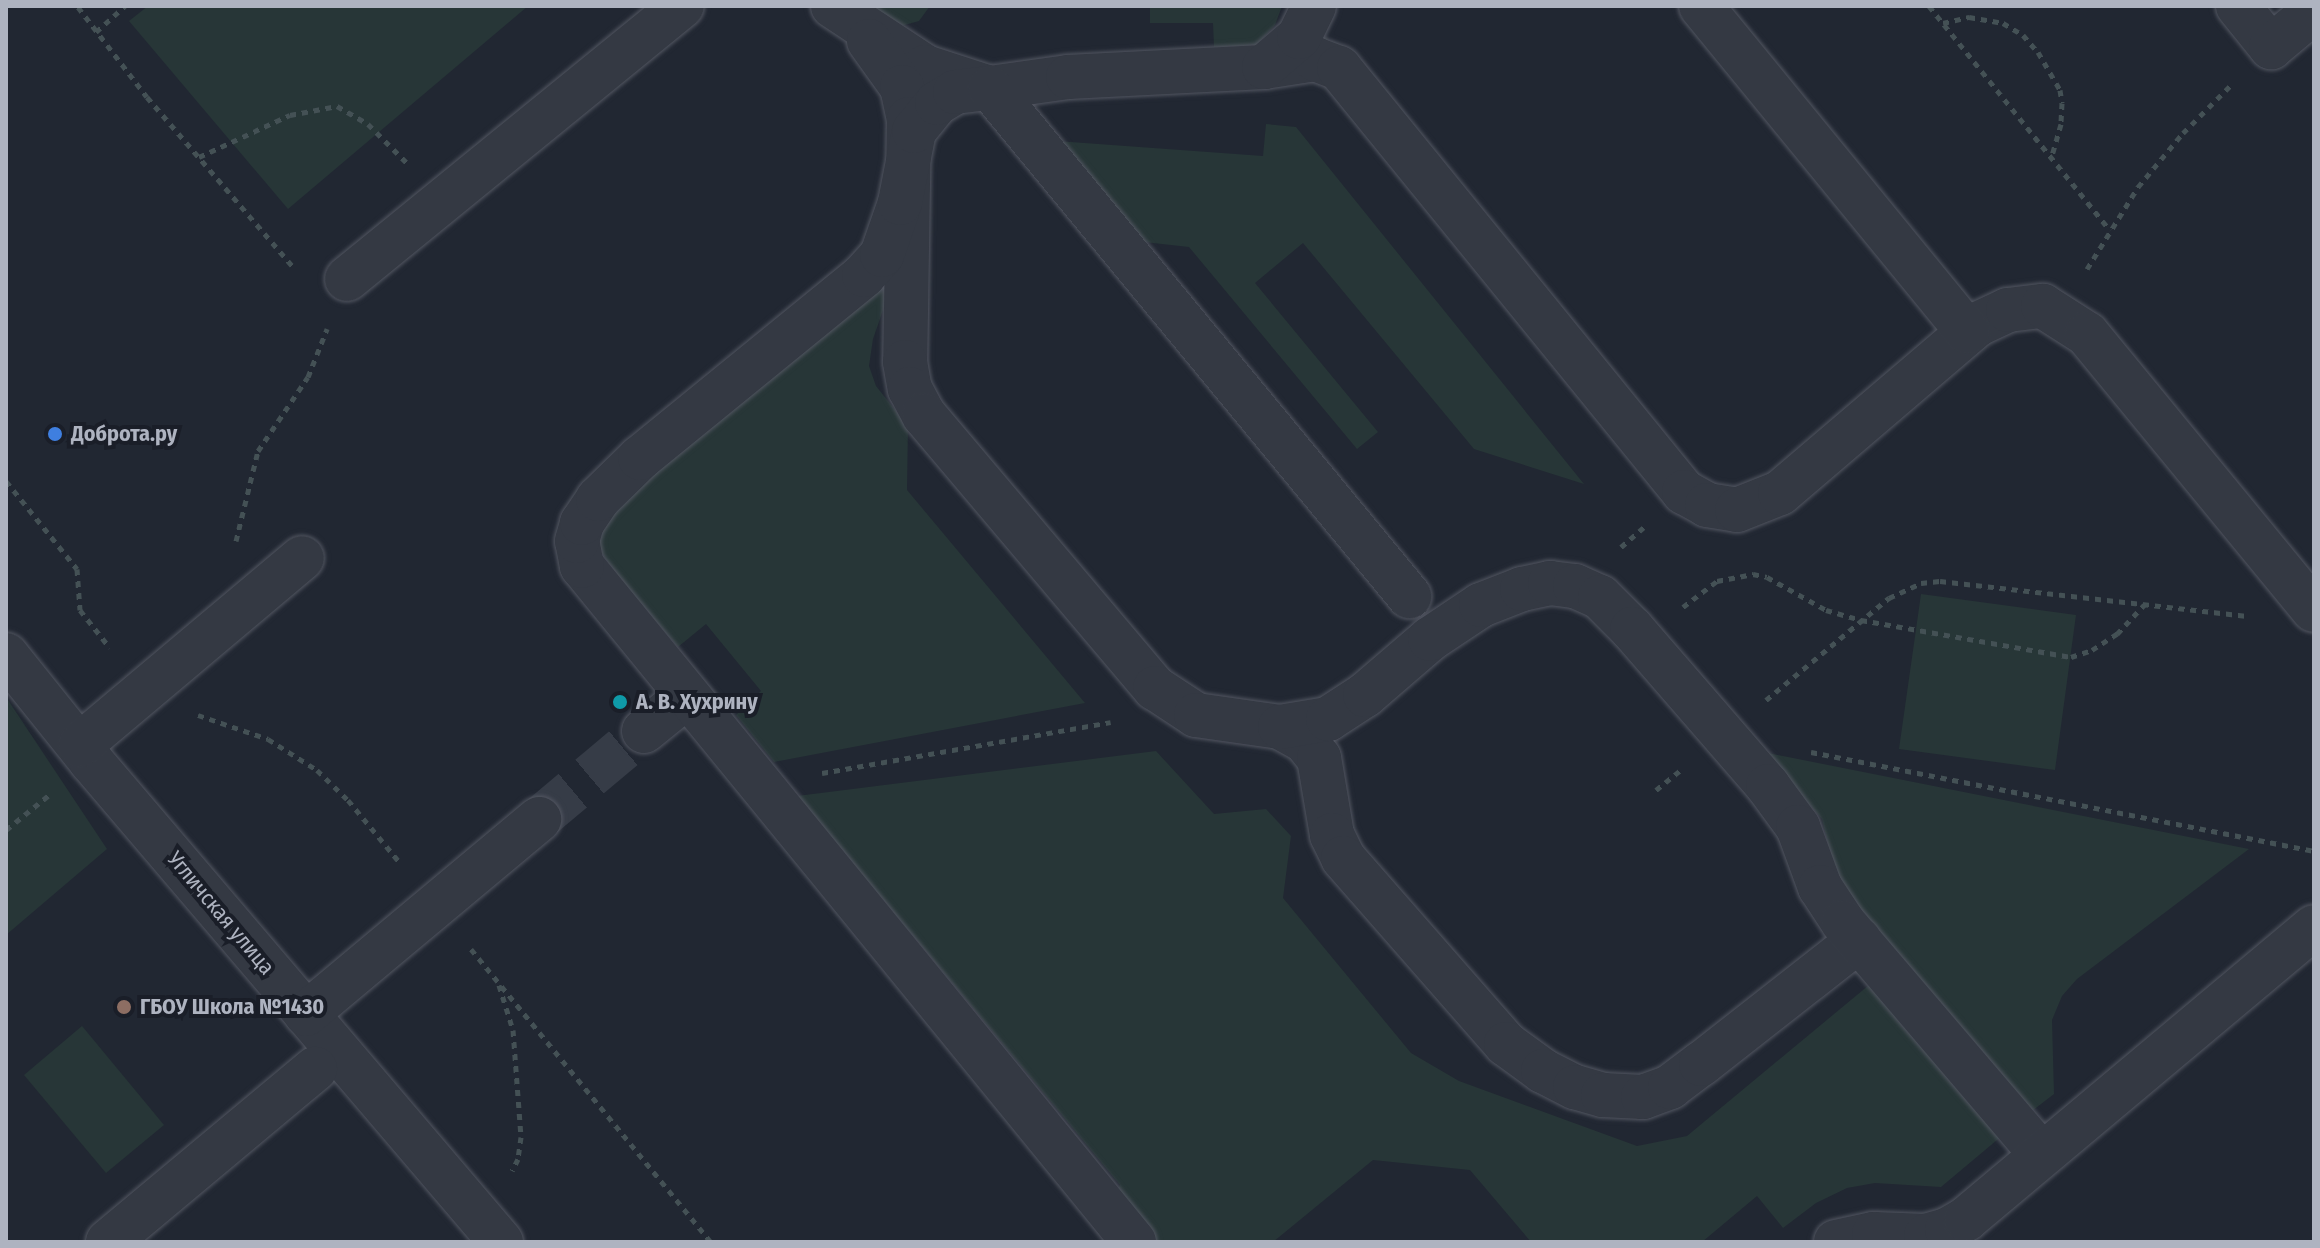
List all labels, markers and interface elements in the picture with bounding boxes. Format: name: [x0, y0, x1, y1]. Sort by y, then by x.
place label: Доброта.ру: [71, 421, 177, 447]
marker: Доброта.ру: [46, 425, 64, 443]
place label: А. В. Хухрину: [636, 689, 758, 715]
marker: А. В. Хухрину: [611, 693, 629, 711]
street label: Угличская улица: [162, 846, 280, 980]
place label: ГБОУ Школа №1430: [140, 994, 324, 1020]
marker: ГБОУ Школа №1430: [115, 998, 133, 1016]

